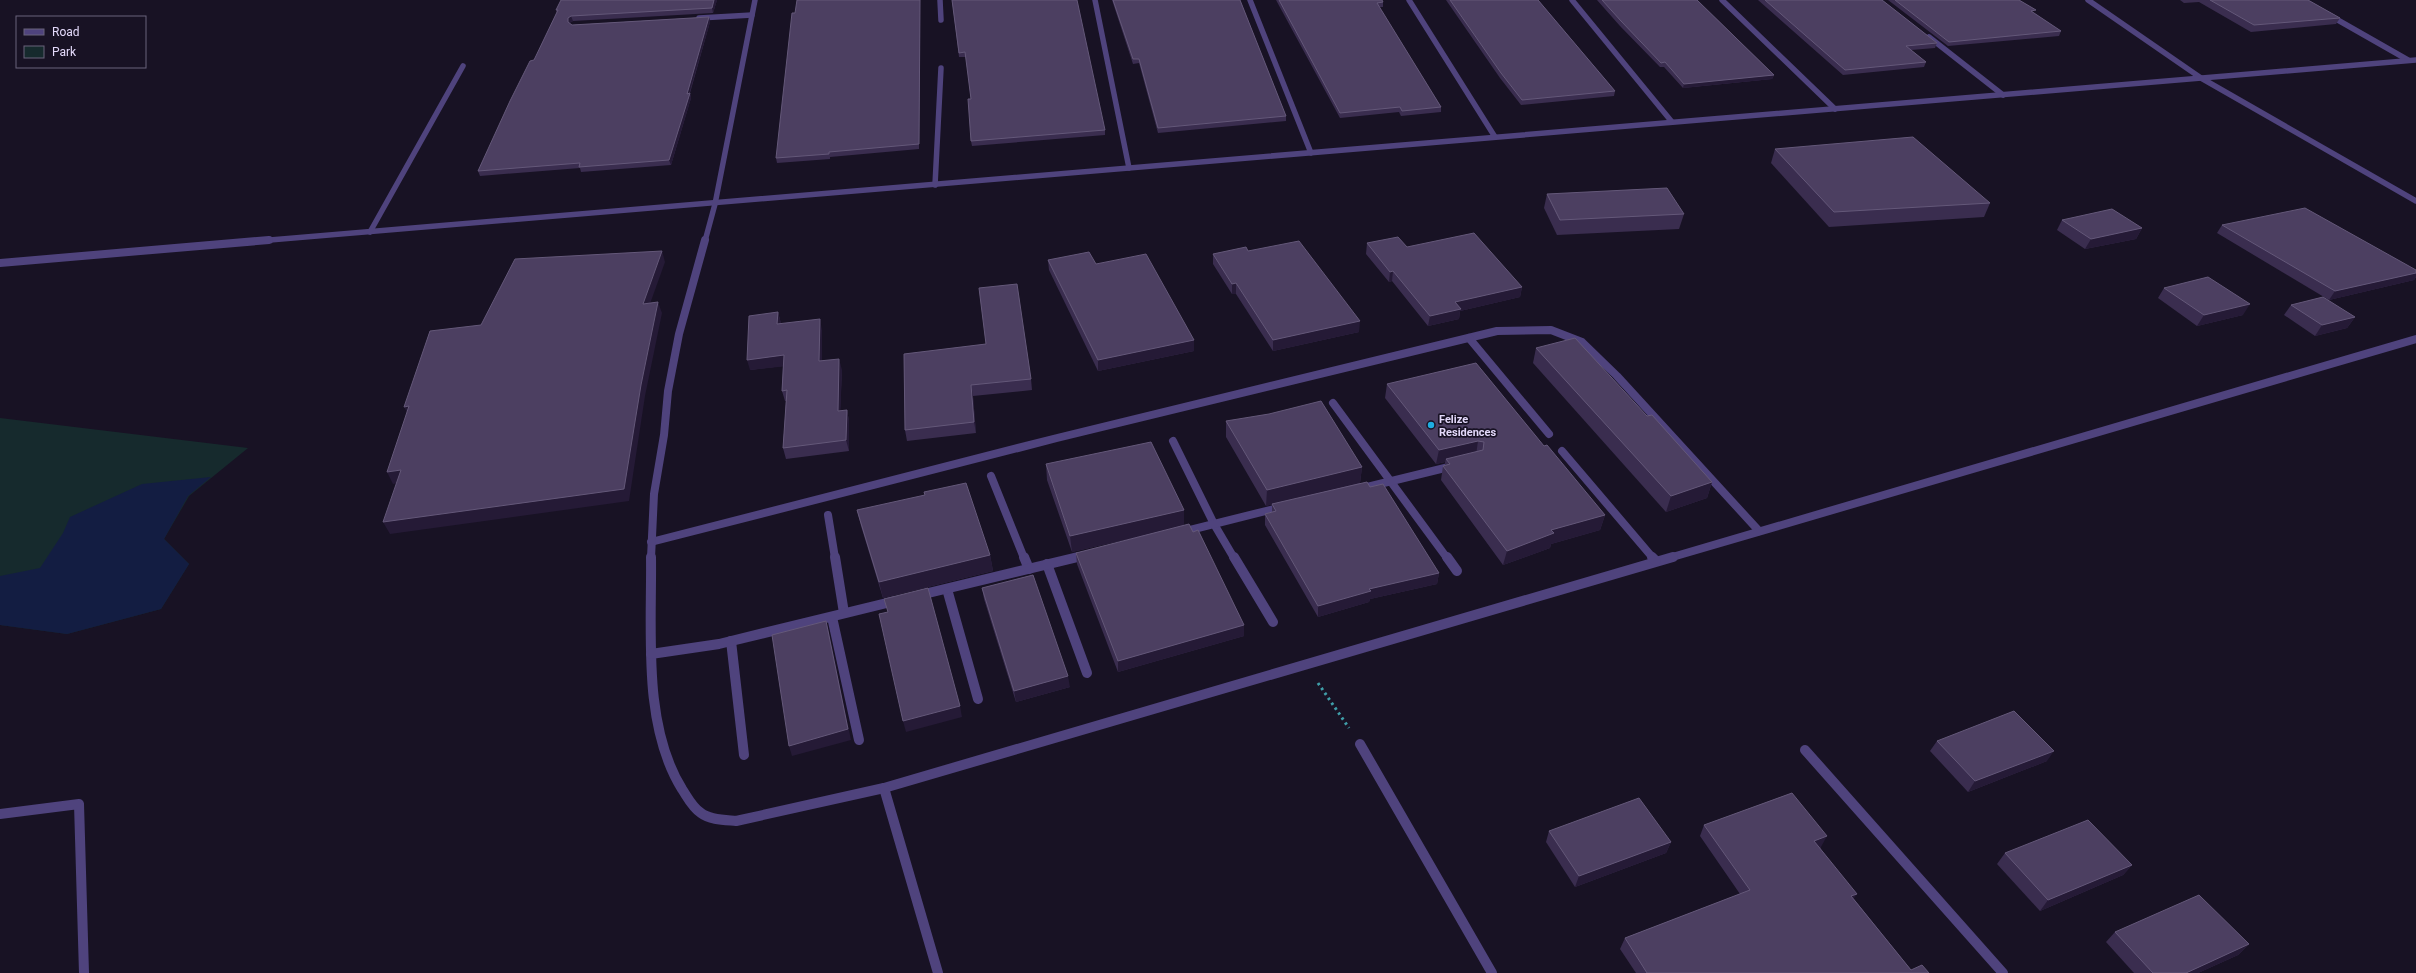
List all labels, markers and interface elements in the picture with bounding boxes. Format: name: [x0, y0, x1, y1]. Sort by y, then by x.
legend: [16, 16, 146, 68]
text: Road: [52, 25, 80, 39]
text: Park: [52, 45, 77, 59]
place label: Felize Residences: [1439, 413, 1497, 439]
marker: Felize Residences: [1426, 420, 1436, 430]

